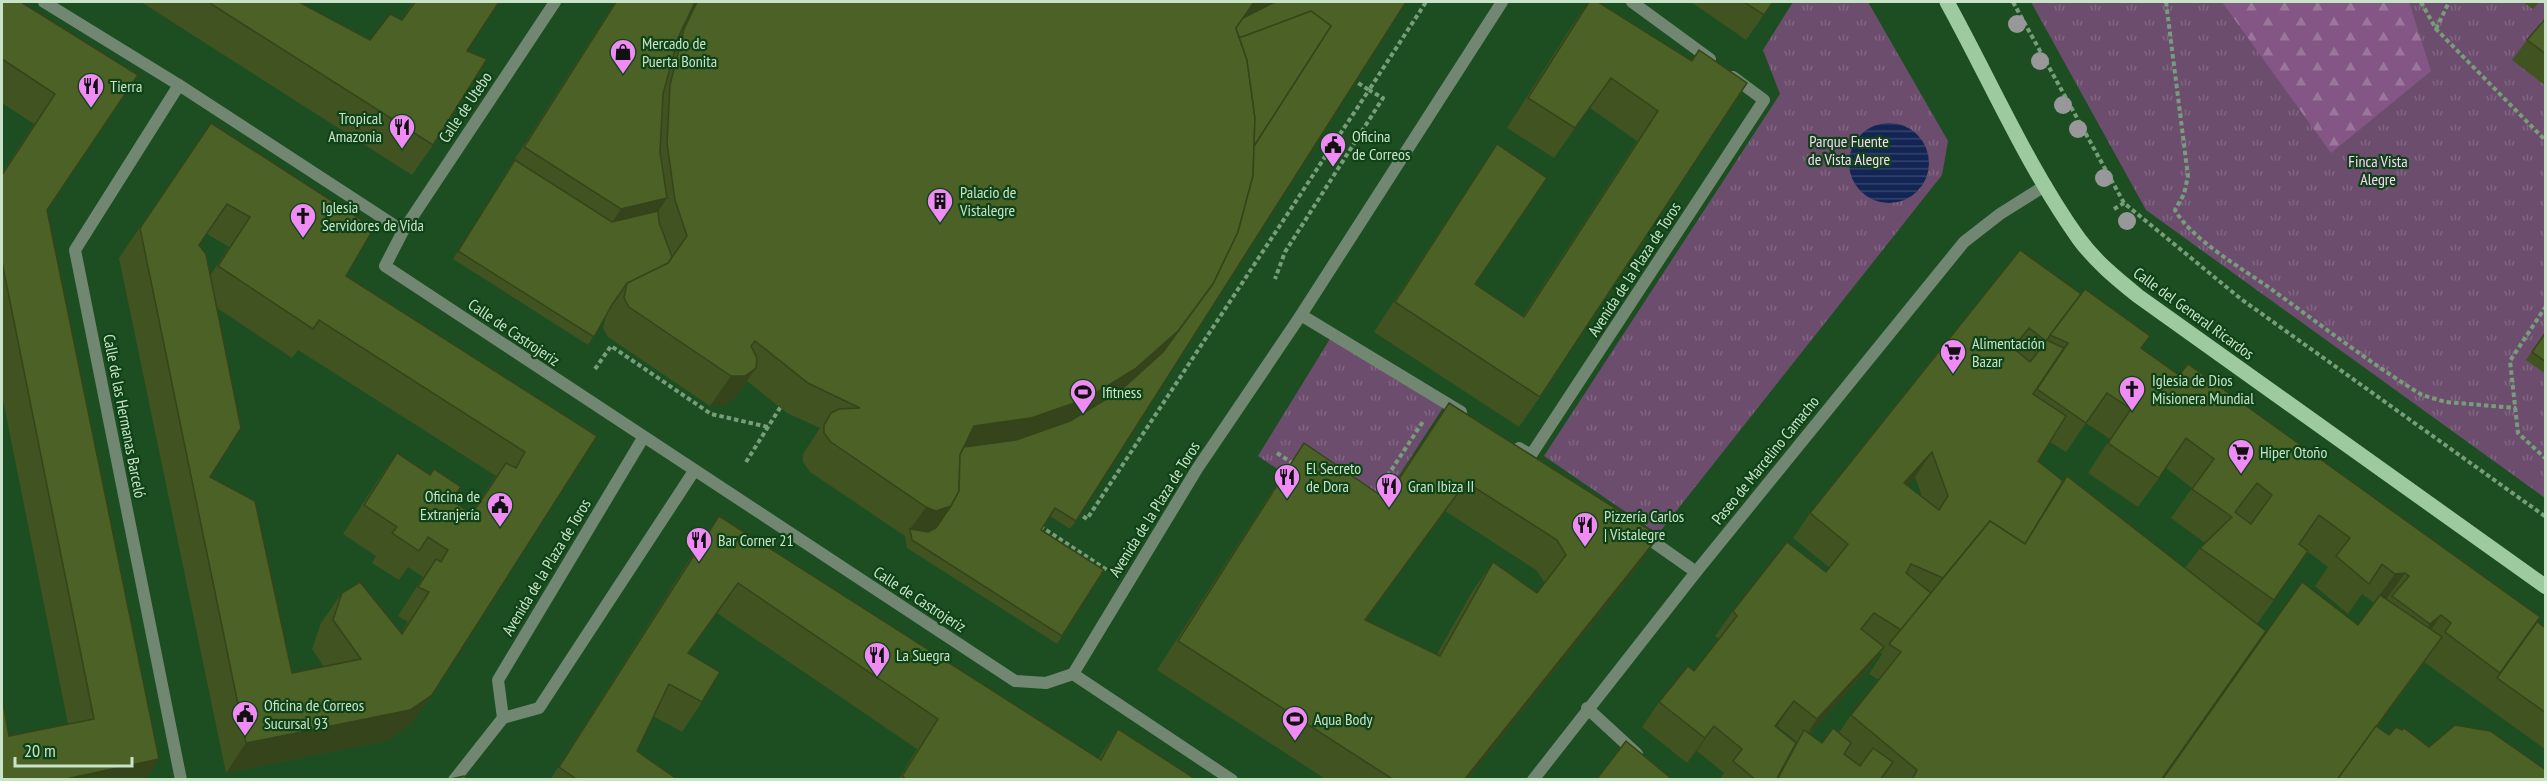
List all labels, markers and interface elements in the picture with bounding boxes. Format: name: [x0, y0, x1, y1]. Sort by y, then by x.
place label: Mercado de Puerta Bonita: [642, 33, 717, 71]
shop icon: Mercado de Puerta Bonita: [608, 37, 638, 75]
street label: Calle de Utebo: [434, 68, 496, 146]
restaurant icon: Tierra: [76, 71, 106, 109]
place label: Tierra: [110, 76, 142, 96]
place label: Tropical Amazonia: [328, 108, 382, 146]
restaurant icon: Tropical Amazonia: [387, 112, 417, 150]
place label: Oficina de Correos: [1352, 126, 1410, 164]
public building icon: Oficina de Correos: [1318, 130, 1348, 168]
park label: Parque Fuente de Vista Alegre: [1808, 131, 1890, 169]
park label: Finca Vista Alegre: [2348, 151, 2408, 189]
place label: Palacio de Vistalegre: [959, 182, 1016, 220]
building icon: Palacio de Vistalegre: [925, 186, 955, 224]
place label: Iglesia Servidores de Vida: [322, 197, 424, 235]
street label: Avenida de la Plaza de Toros: [1583, 198, 1685, 340]
church icon: Iglesia Servidores de Vida: [288, 201, 318, 239]
street label: Calle del General Ricardos: [2130, 262, 2258, 364]
street label: Calle de Castrojeriz: [464, 294, 564, 370]
street label: Calle de las Hermanas Barceló: [99, 332, 151, 500]
place label: Alimentación Bazar: [1972, 333, 2045, 371]
supermarket icon: Alimentación Bazar: [1938, 337, 1968, 375]
place label: Iglesia de Dios Misionera Mundial: [2152, 370, 2254, 408]
church icon: Iglesia de Dios Misionera Mundial: [2117, 374, 2147, 412]
sports icon: Ifitness: [1068, 377, 1098, 415]
place label: Ifitness: [1102, 382, 1142, 402]
street label: Paseo de Marcelino Camacho: [1707, 392, 1823, 528]
supermarket icon: Hiper Otoño: [2226, 437, 2256, 475]
street label: Avenida de la Plaza de Toros: [1104, 438, 1204, 580]
place label: Hiper Otoño: [2260, 442, 2327, 462]
place label: El Secreto de Dora: [1306, 458, 1361, 496]
restaurant icon: El Secreto de Dora: [1272, 462, 1302, 500]
restaurant icon: Gran Ibiza II: [1374, 471, 1404, 509]
place label: Gran Ibiza II: [1408, 476, 1474, 496]
place label: Oficina de Extranjería: [420, 486, 480, 524]
public building icon: Oficina de Extranjería: [485, 490, 515, 528]
street label: Avenida de la Plaza de Toros: [497, 495, 595, 639]
place label: Pizzería Carlos | Vistalegre: [1604, 506, 1684, 544]
restaurant icon: Pizzería Carlos | Vistalegre: [1570, 510, 1600, 548]
restaurant icon: Bar Corner 21: [684, 525, 714, 563]
place label: Bar Corner 21: [718, 530, 794, 550]
street label: Calle de Castrojeriz: [870, 562, 970, 636]
restaurant icon: La Suegra: [862, 640, 892, 678]
place label: La Suegra: [896, 645, 950, 665]
place label: Oficina de Correos Sucursal 93: [264, 695, 364, 733]
public building icon: Oficina de Correos Sucursal 93: [230, 699, 260, 737]
sports icon: Aqua Body: [1280, 704, 1310, 742]
place label: Aqua Body: [1314, 709, 1372, 729]
scale bar: [15, 730, 132, 768]
text: 20 m: [24, 739, 56, 762]

